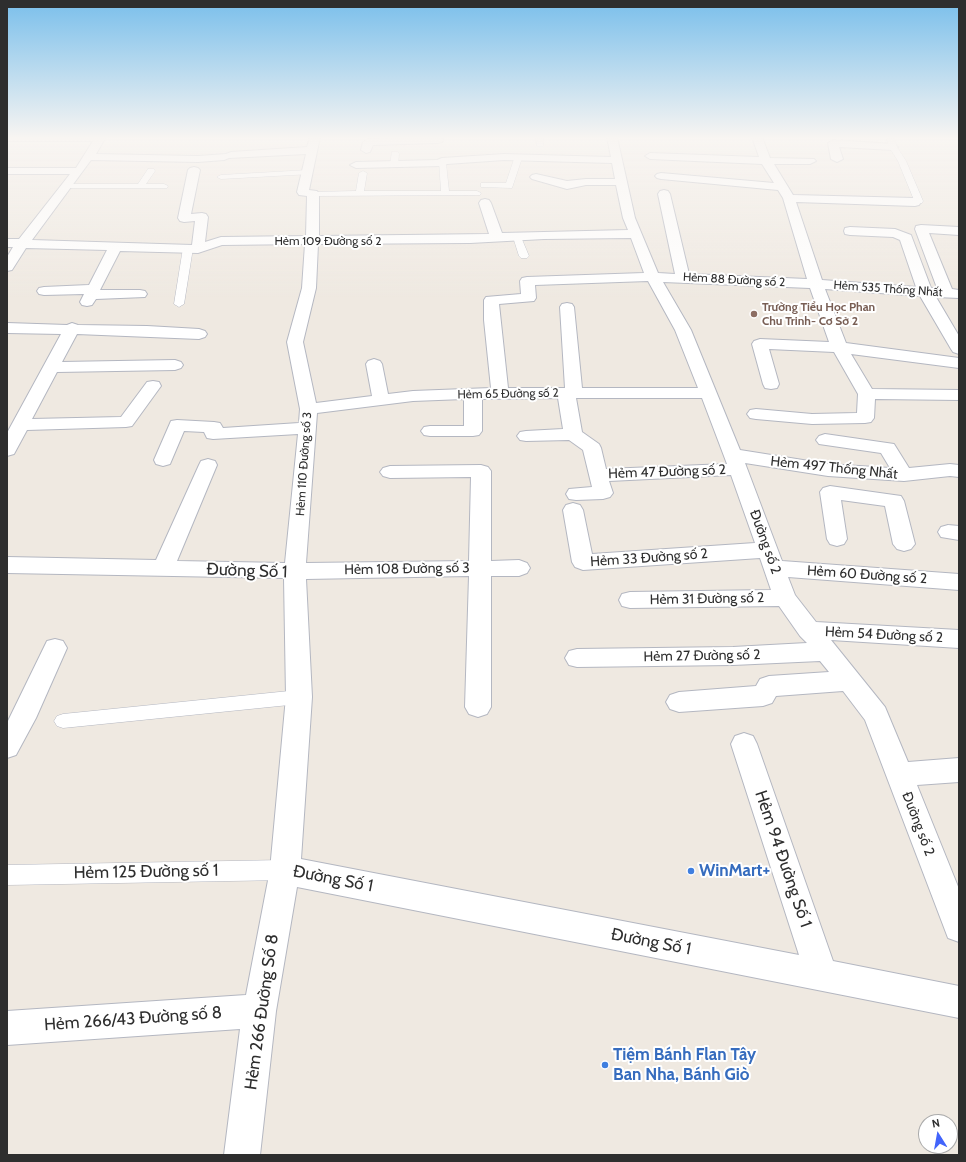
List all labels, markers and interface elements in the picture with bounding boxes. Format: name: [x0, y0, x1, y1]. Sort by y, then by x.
street label: Hẻm 109 Đường số 2: [274, 234, 382, 248]
street label: Hẻm 88 Đường số 2: [682, 270, 786, 290]
street label: Hẻm 535 Thống Nhất: [833, 278, 943, 300]
place label: Trường Tiểu Học Phan Chu Trinh- Cơ Sở 2: [762, 300, 875, 328]
marker: Trường Tiểu Học Phan Chu Trinh- Cơ Sở 2: [749, 309, 759, 319]
street label: Hẻm 65 Đường số 2: [457, 386, 559, 402]
street label: Hẻm 110 Đường số 3: [293, 411, 315, 517]
street label: Hẻm 497 Thống Nhất: [770, 453, 898, 483]
street label: Hẻm 47 Đường số 2: [608, 462, 726, 482]
street label: Đường số 2: [746, 508, 784, 576]
street label: Hẻm 33 Đường số 2: [590, 546, 708, 570]
street label: Đường Số 1: [206, 559, 288, 583]
street label: Hẻm 108 Đường số 3: [344, 560, 470, 578]
street label: Hẻm 60 Đường số 2: [806, 562, 928, 588]
street label: Hẻm 31 Đường số 2: [649, 590, 765, 608]
street label: Hẻm 54 Đường số 2: [825, 624, 943, 646]
street label: Hẻm 27 Đường số 2: [643, 647, 761, 665]
street label: Hẻm 94 Đường Số 1: [750, 788, 816, 930]
street label: Đường số 2: [898, 790, 938, 858]
street label: Hẻm 125 Đường số 1: [73, 861, 219, 883]
street label: Đường Số 1: [291, 861, 375, 897]
place label: WinMart+: [699, 861, 770, 881]
marker: WinMart+: [686, 866, 696, 876]
street label: Đường Số 1: [609, 924, 693, 960]
street label: Hẻm 266 Đường Số 8: [241, 933, 283, 1091]
street label: Hẻm 266/43 Đường số 8: [43, 1003, 223, 1035]
place label: Tiệm Bánh Flan Tây Ban Nha, Bánh Giò: [613, 1045, 756, 1085]
marker: Tiệm Bánh Flan Tây Ban Nha, Bánh Giò: [600, 1060, 610, 1070]
north arrow: [918, 1114, 958, 1154]
text: N: [931, 1116, 941, 1131]

